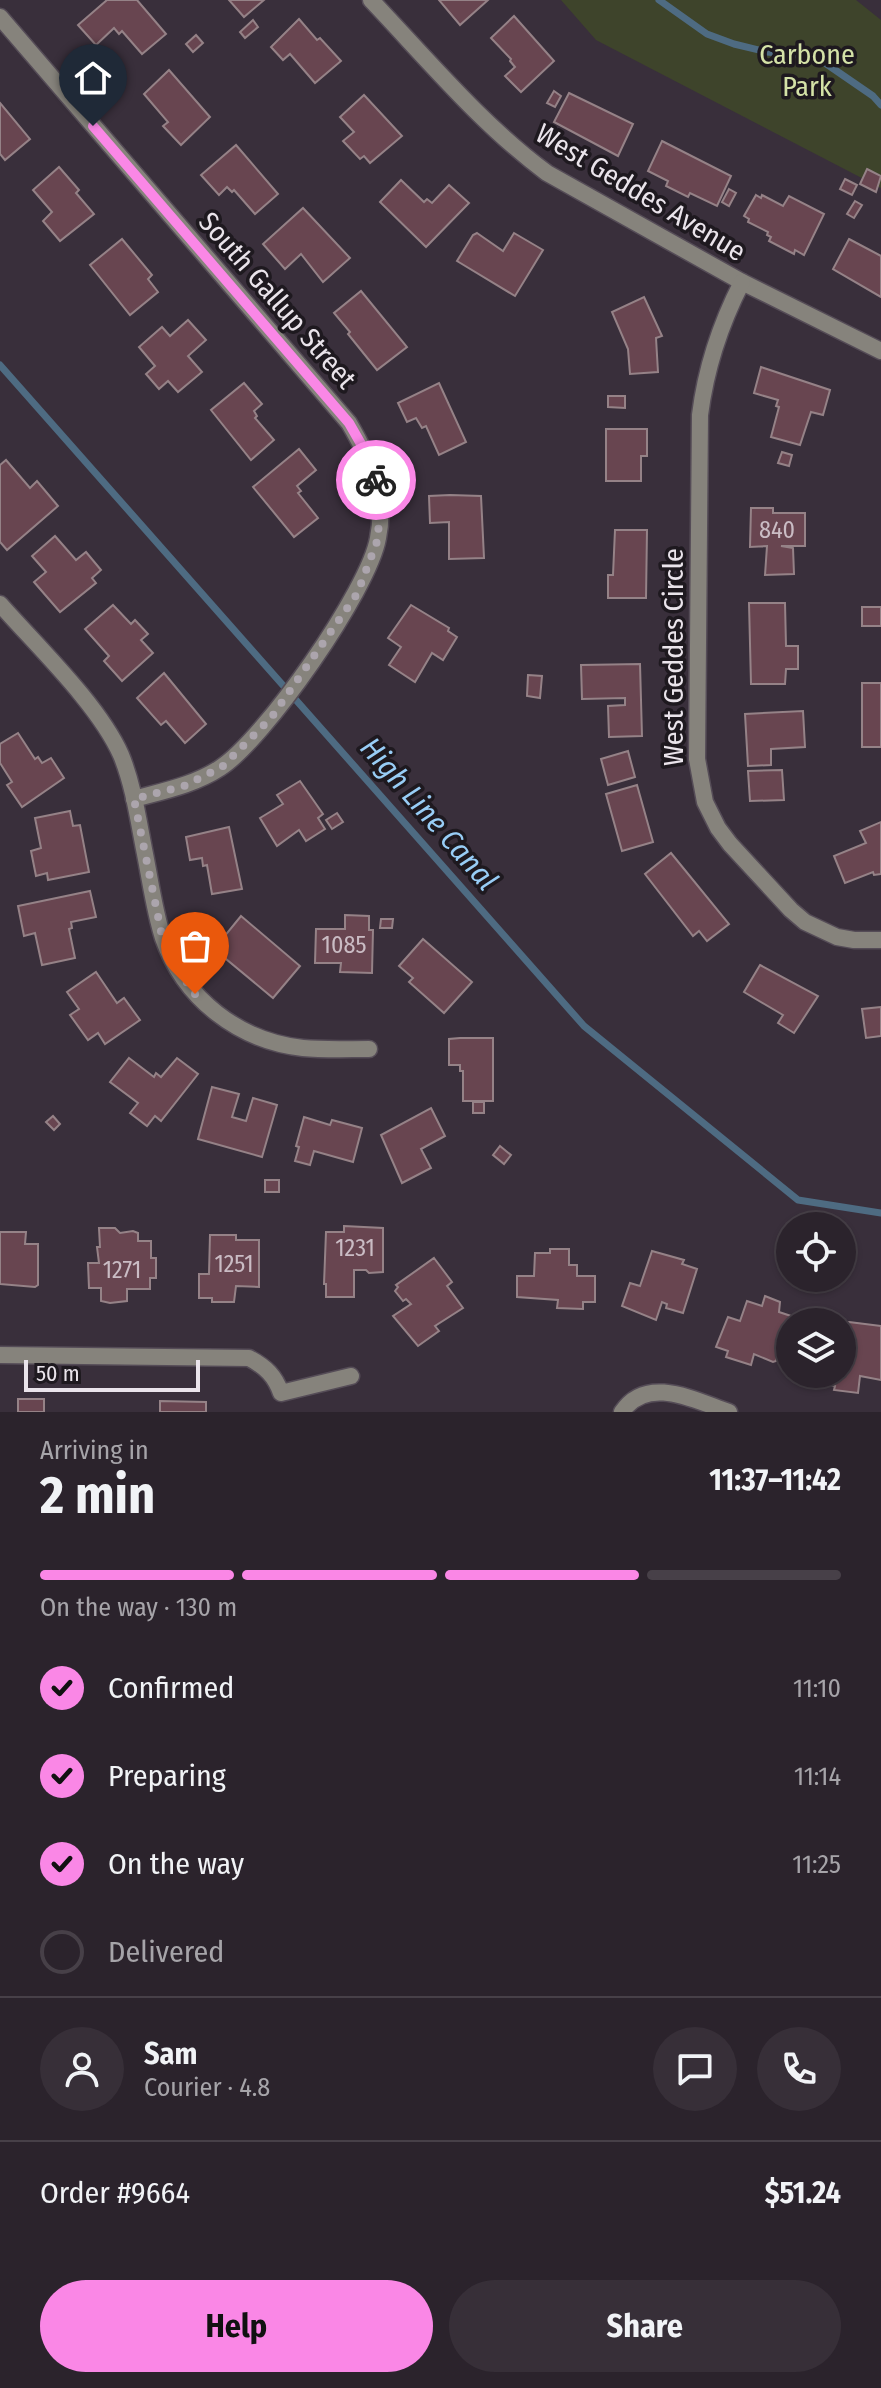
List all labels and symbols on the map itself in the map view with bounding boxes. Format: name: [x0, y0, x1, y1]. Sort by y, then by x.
park label: Carbone Park: [759, 38, 855, 103]
pin: [59, 44, 127, 126]
street label: West Geddes Avenue: [530, 117, 752, 268]
street label: South Gallup Street: [192, 205, 364, 396]
courier: [336, 440, 416, 520]
house number: 840: [759, 516, 795, 544]
street label: West Geddes Circle: [657, 548, 690, 766]
water label: High Line Canal: [353, 730, 505, 898]
pin: [161, 912, 229, 994]
house number: 1085: [322, 931, 366, 959]
house number: 1231: [335, 1234, 375, 1262]
house number: 1251: [214, 1250, 254, 1278]
house number: 1271: [103, 1256, 141, 1284]
scale bar: [24, 1356, 200, 1392]

